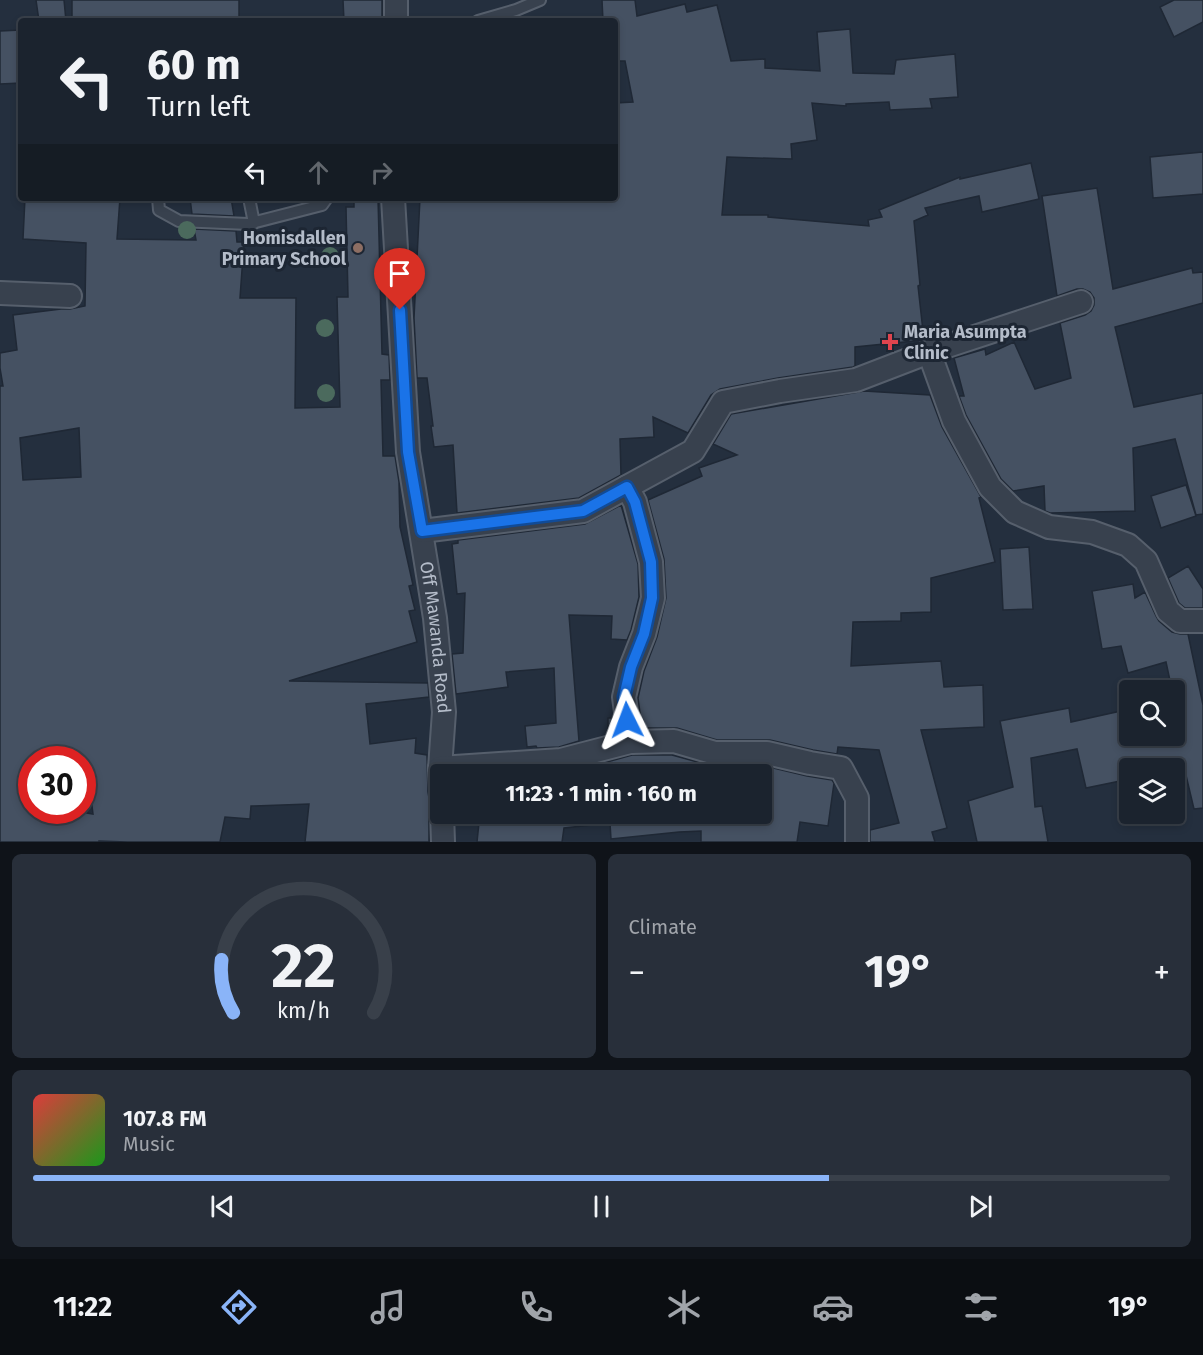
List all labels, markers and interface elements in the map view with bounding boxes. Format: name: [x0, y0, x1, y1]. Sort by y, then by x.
text: 60 m: [147, 40, 241, 90]
icon: left: [48, 42, 126, 120]
text: Turn left: [147, 91, 250, 123]
icon: left: [239, 156, 272, 189]
icon: ahead: [302, 156, 335, 189]
icon: right: [365, 156, 398, 189]
place label: Homisdallen Primary School: [222, 227, 347, 270]
marker: Homisdallen Primary School: [351, 241, 365, 255]
pin: [374, 248, 425, 310]
icon: arrive: [383, 257, 416, 290]
place label: Maria Asumpta Clinic: [904, 321, 1027, 364]
marker: Maria Asumpta Clinic: [881, 333, 899, 351]
street label: Off Mawanda Road: [415, 560, 455, 714]
map controls: [1119, 680, 1185, 824]
button: search: [1119, 680, 1185, 746]
position arrow: [595, 688, 659, 752]
speed limit sign: 30: [18, 746, 96, 824]
button: layers: [1119, 758, 1185, 824]
text: 11:23 · 1 min · 160 m: [505, 780, 697, 807]
text: Climate: [629, 915, 697, 939]
text: 22: [271, 929, 336, 1004]
text: 19°: [865, 945, 934, 999]
text: −: [629, 953, 645, 993]
text: +: [1154, 953, 1170, 993]
text: km/h: [277, 998, 330, 1024]
text: 107.8 FM: [123, 1105, 207, 1132]
text: Music: [123, 1132, 175, 1156]
icon: previous: [206, 1190, 239, 1223]
icon: pause: [585, 1190, 618, 1223]
icon: next: [964, 1190, 997, 1223]
icon: directions: [218, 1286, 260, 1328]
icon: music: [367, 1286, 409, 1328]
icon: phone: [515, 1286, 557, 1328]
icon: climate: [663, 1286, 705, 1328]
icon: car: [812, 1286, 854, 1328]
icon: filters: [960, 1286, 1002, 1328]
text: 11:22: [53, 1291, 112, 1323]
text: 19°: [1108, 1291, 1150, 1323]

